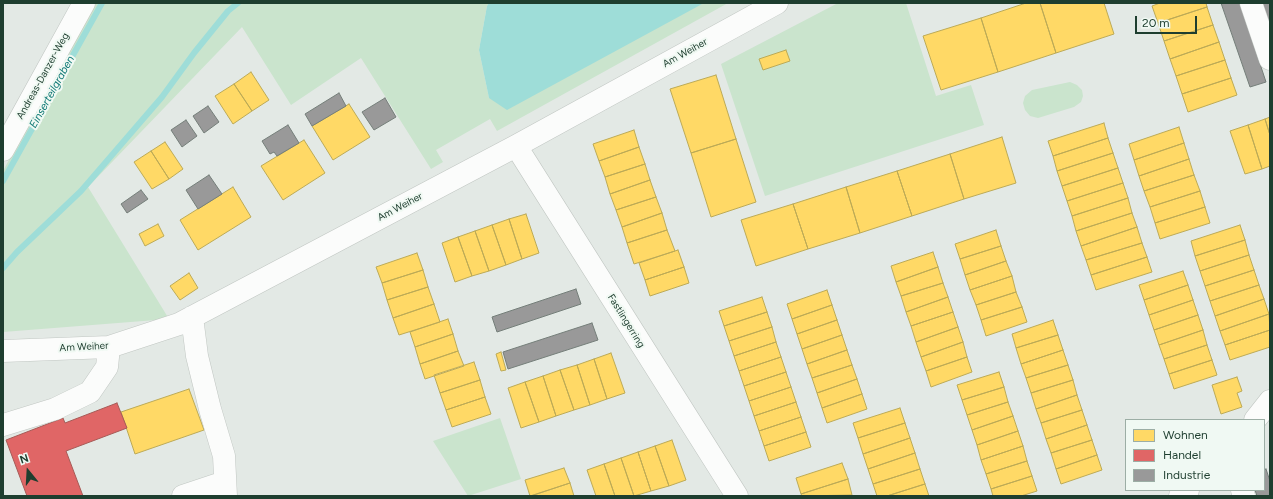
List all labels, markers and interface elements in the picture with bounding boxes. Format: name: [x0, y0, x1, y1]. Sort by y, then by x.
scale bar: [1137, 8, 1199, 34]
text: 20 m: [1142, 16, 1170, 30]
street label: Andreas-Danzer-Weg: [14, 31, 72, 121]
street label: Am Weiher: [661, 36, 709, 70]
water label: Einserteilgraben: [27, 54, 77, 130]
street label: Am Weiher: [375, 190, 425, 224]
street label: Fastlingerring: [605, 292, 647, 350]
street label: Am Weiher: [59, 340, 109, 354]
legend: [1125, 419, 1265, 491]
text: Wohnen: [1163, 428, 1208, 442]
text: Handel: [1163, 448, 1201, 462]
north arrow: [8, 451, 48, 491]
text: N: [18, 452, 30, 467]
text: Industrie: [1163, 468, 1210, 482]

